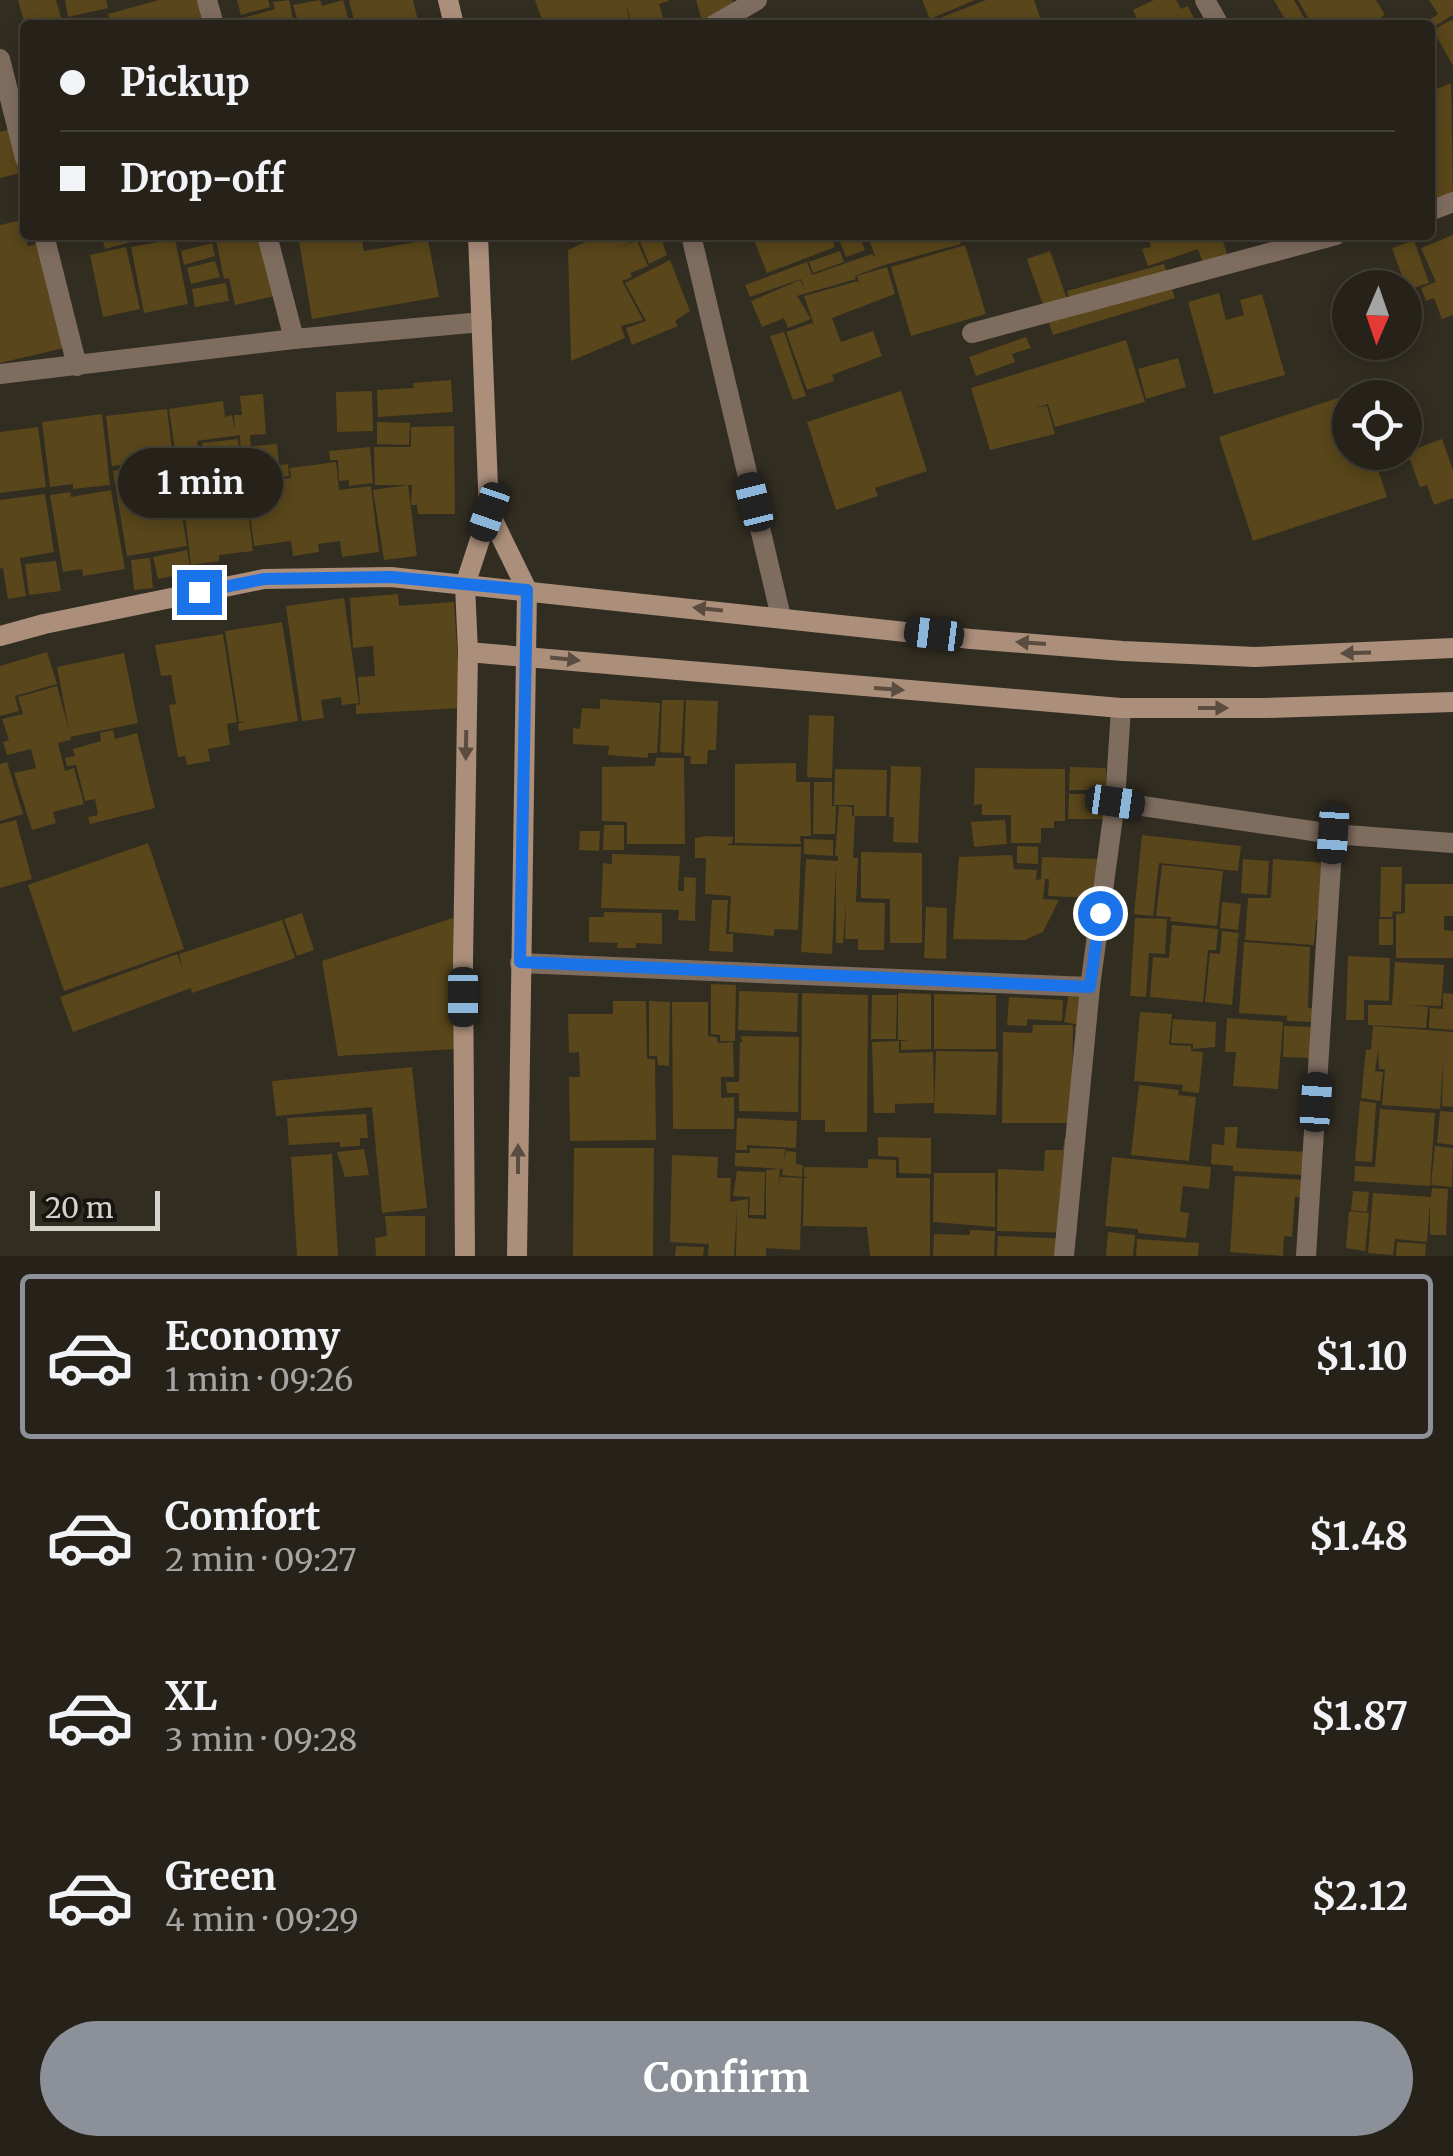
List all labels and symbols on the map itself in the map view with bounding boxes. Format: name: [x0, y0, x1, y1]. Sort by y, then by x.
north arrow: [1332, 270, 1422, 360]
callout: 1 min: [116, 447, 282, 517]
car: [732, 469, 776, 535]
car: [465, 479, 513, 545]
route end: [177, 570, 222, 615]
one-way arrow: [692, 601, 723, 617]
car: [902, 615, 966, 653]
one-way arrow: [1015, 635, 1047, 651]
one-way arrow: [1339, 645, 1371, 661]
one-way arrow: [550, 651, 582, 667]
one-way arrow: [873, 682, 905, 698]
one-way arrow: [1198, 700, 1230, 716]
one-way arrow: [458, 730, 474, 762]
car: [1083, 783, 1147, 821]
car: [1316, 803, 1350, 865]
route start: [1078, 891, 1123, 936]
car: [448, 967, 478, 1027]
car: [1299, 1071, 1333, 1133]
one-way arrow: [510, 1142, 526, 1174]
scale bar: [30, 1186, 160, 1230]

